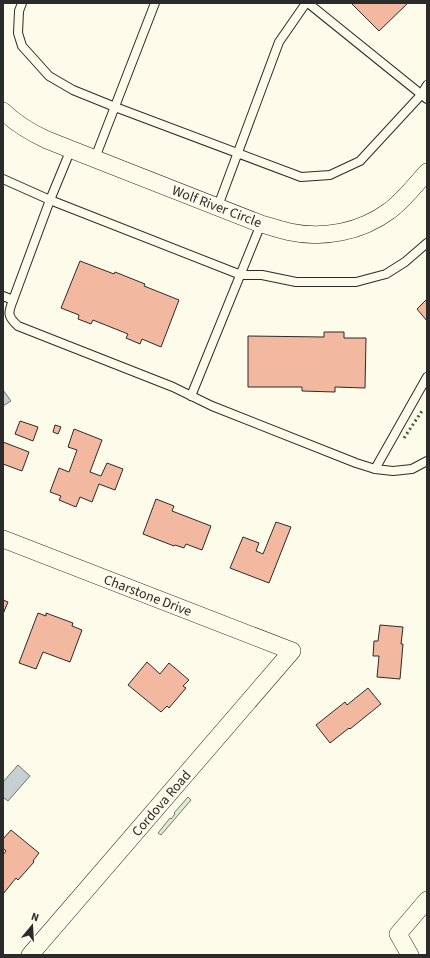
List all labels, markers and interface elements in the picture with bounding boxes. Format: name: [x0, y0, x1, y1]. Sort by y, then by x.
street label: Wolf River Circle: [169, 181, 264, 233]
street label: Charstone Drive: [101, 570, 195, 622]
street label: Cordova Road: [127, 766, 196, 841]
north arrow: [12, 906, 52, 946]
text: N: [29, 909, 41, 925]

